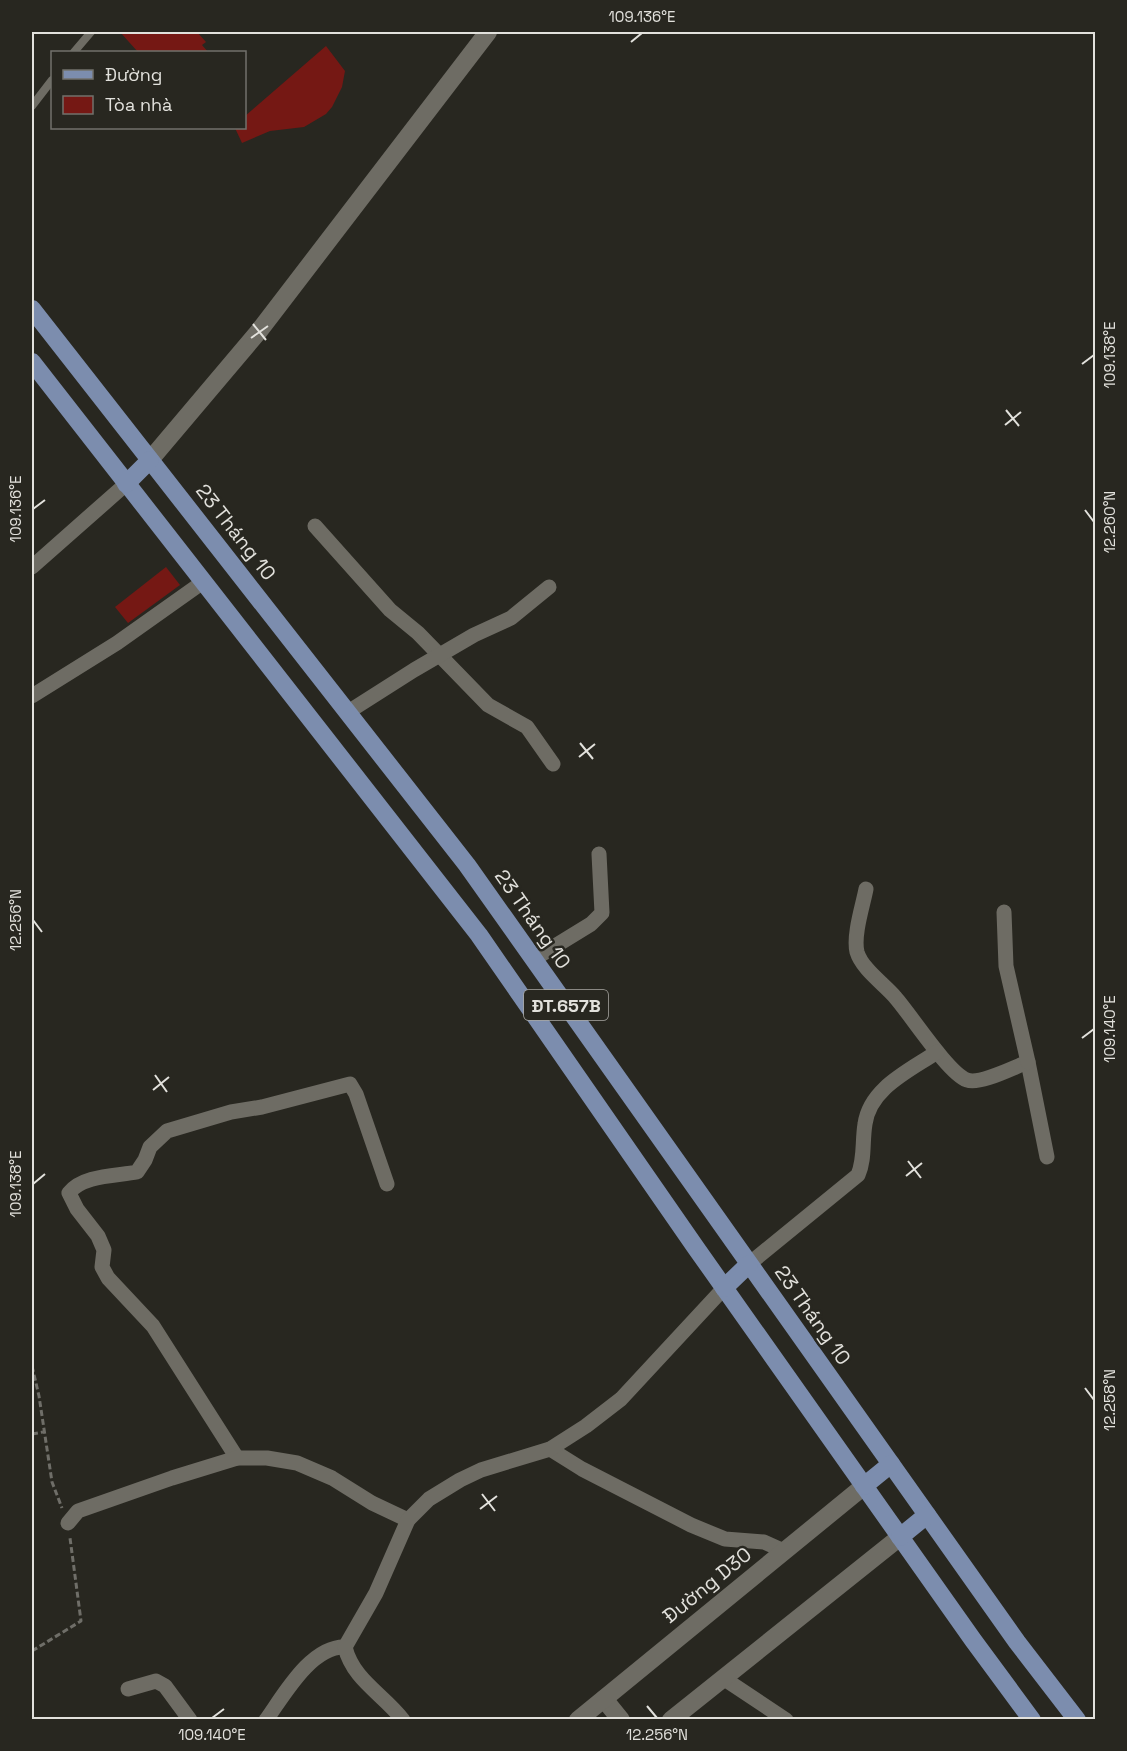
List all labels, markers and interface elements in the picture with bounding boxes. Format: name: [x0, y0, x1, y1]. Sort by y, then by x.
text: 109.136°E: [609, 7, 675, 26]
legend: [51, 51, 246, 129]
text: Đường: [105, 63, 162, 86]
text: Tòa nhà: [105, 93, 172, 116]
text: 109.138°E: [1100, 322, 1119, 388]
text: 109.136°E: [6, 476, 25, 542]
street label: 23 Tháng 10: [190, 478, 282, 586]
text: 12.260°N: [1100, 491, 1119, 553]
street label: 23 Tháng 10: [489, 864, 577, 974]
text: 12.256°N: [6, 889, 25, 951]
road number: ĐT.657B: [524, 990, 608, 1020]
text: 109.140°E: [1100, 995, 1119, 1063]
text: 109.138°E: [6, 1151, 25, 1217]
street label: 23 Tháng 10: [769, 1260, 857, 1370]
text: 12.258°N: [1100, 1369, 1119, 1431]
street label: Đường D30: [657, 1541, 757, 1629]
text: 109.140°E: [178, 1725, 246, 1744]
text: 12.256°N: [626, 1725, 688, 1744]

